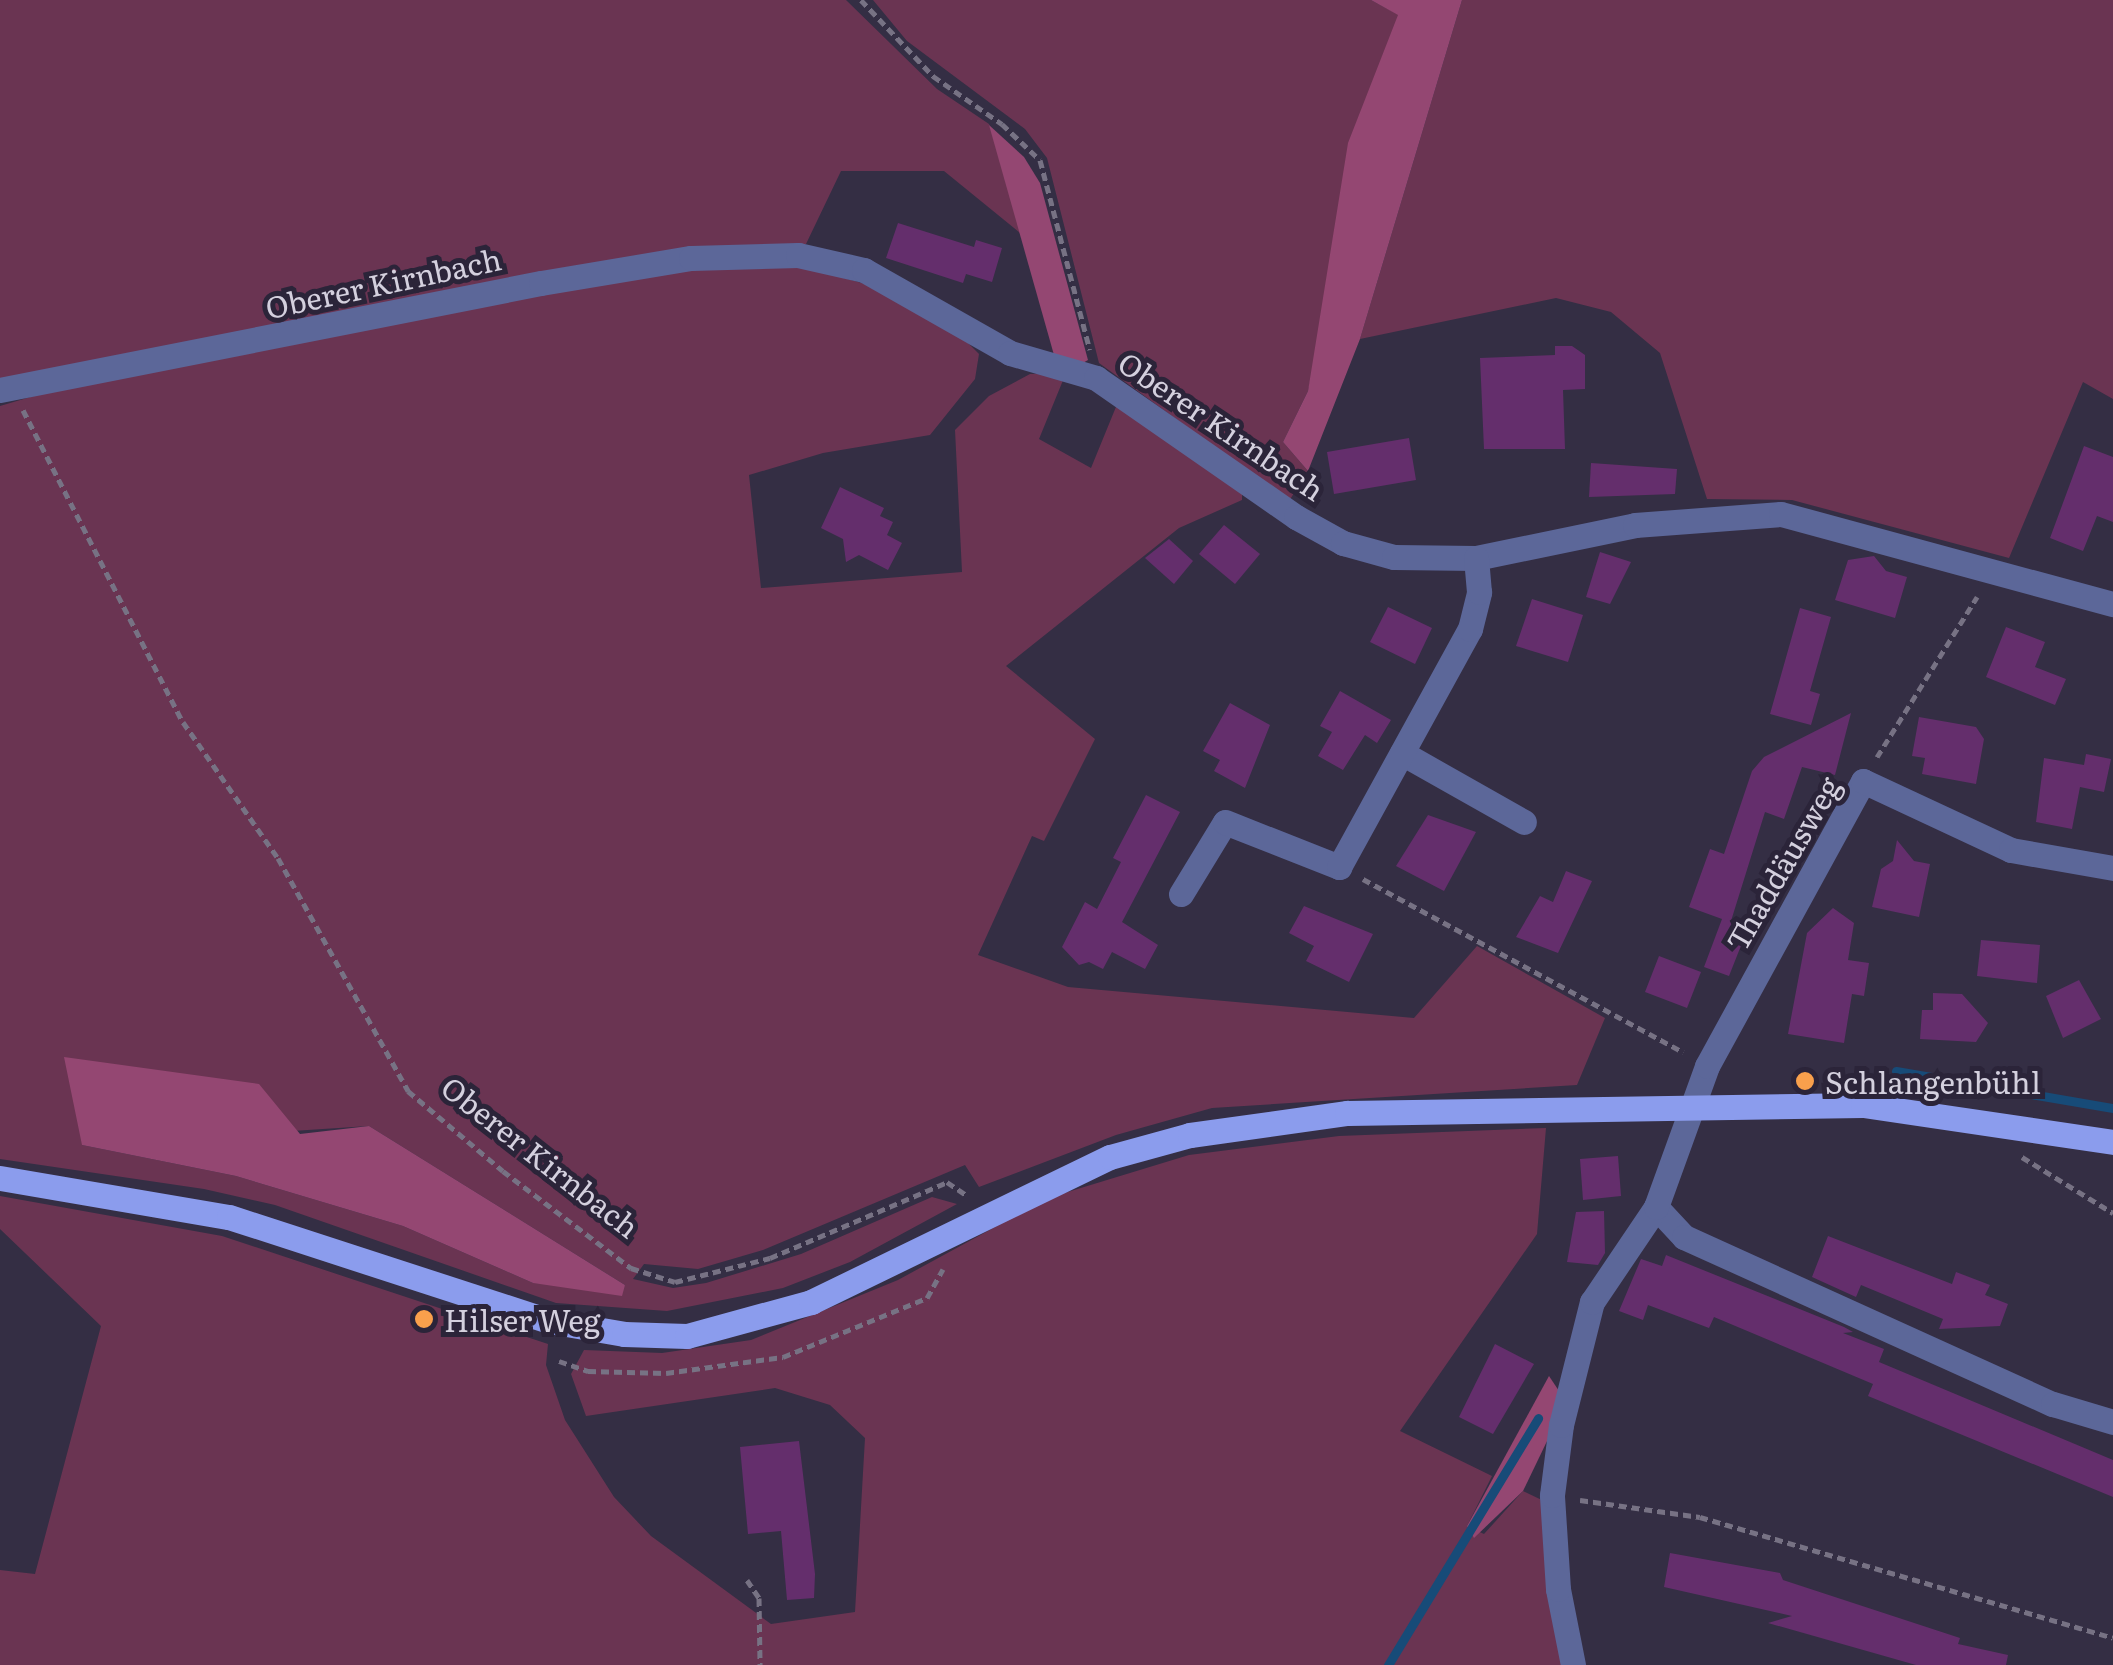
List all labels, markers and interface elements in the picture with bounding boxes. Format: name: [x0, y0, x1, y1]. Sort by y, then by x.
street label: Oberer Kirnbach: [262, 239, 504, 325]
street label: Oberer Kirnbach: [1112, 343, 1332, 507]
street label: Thaddäusweg: [1718, 770, 1846, 956]
place label: Schlangenbühl: [1825, 1063, 2041, 1099]
street label: Oberer Kirnbach: [435, 1068, 647, 1244]
marker: Schlangenbühl: [1794, 1070, 1816, 1092]
place label: Hilser Weg: [444, 1301, 601, 1337]
marker: Hilser Weg: [413, 1308, 435, 1330]

